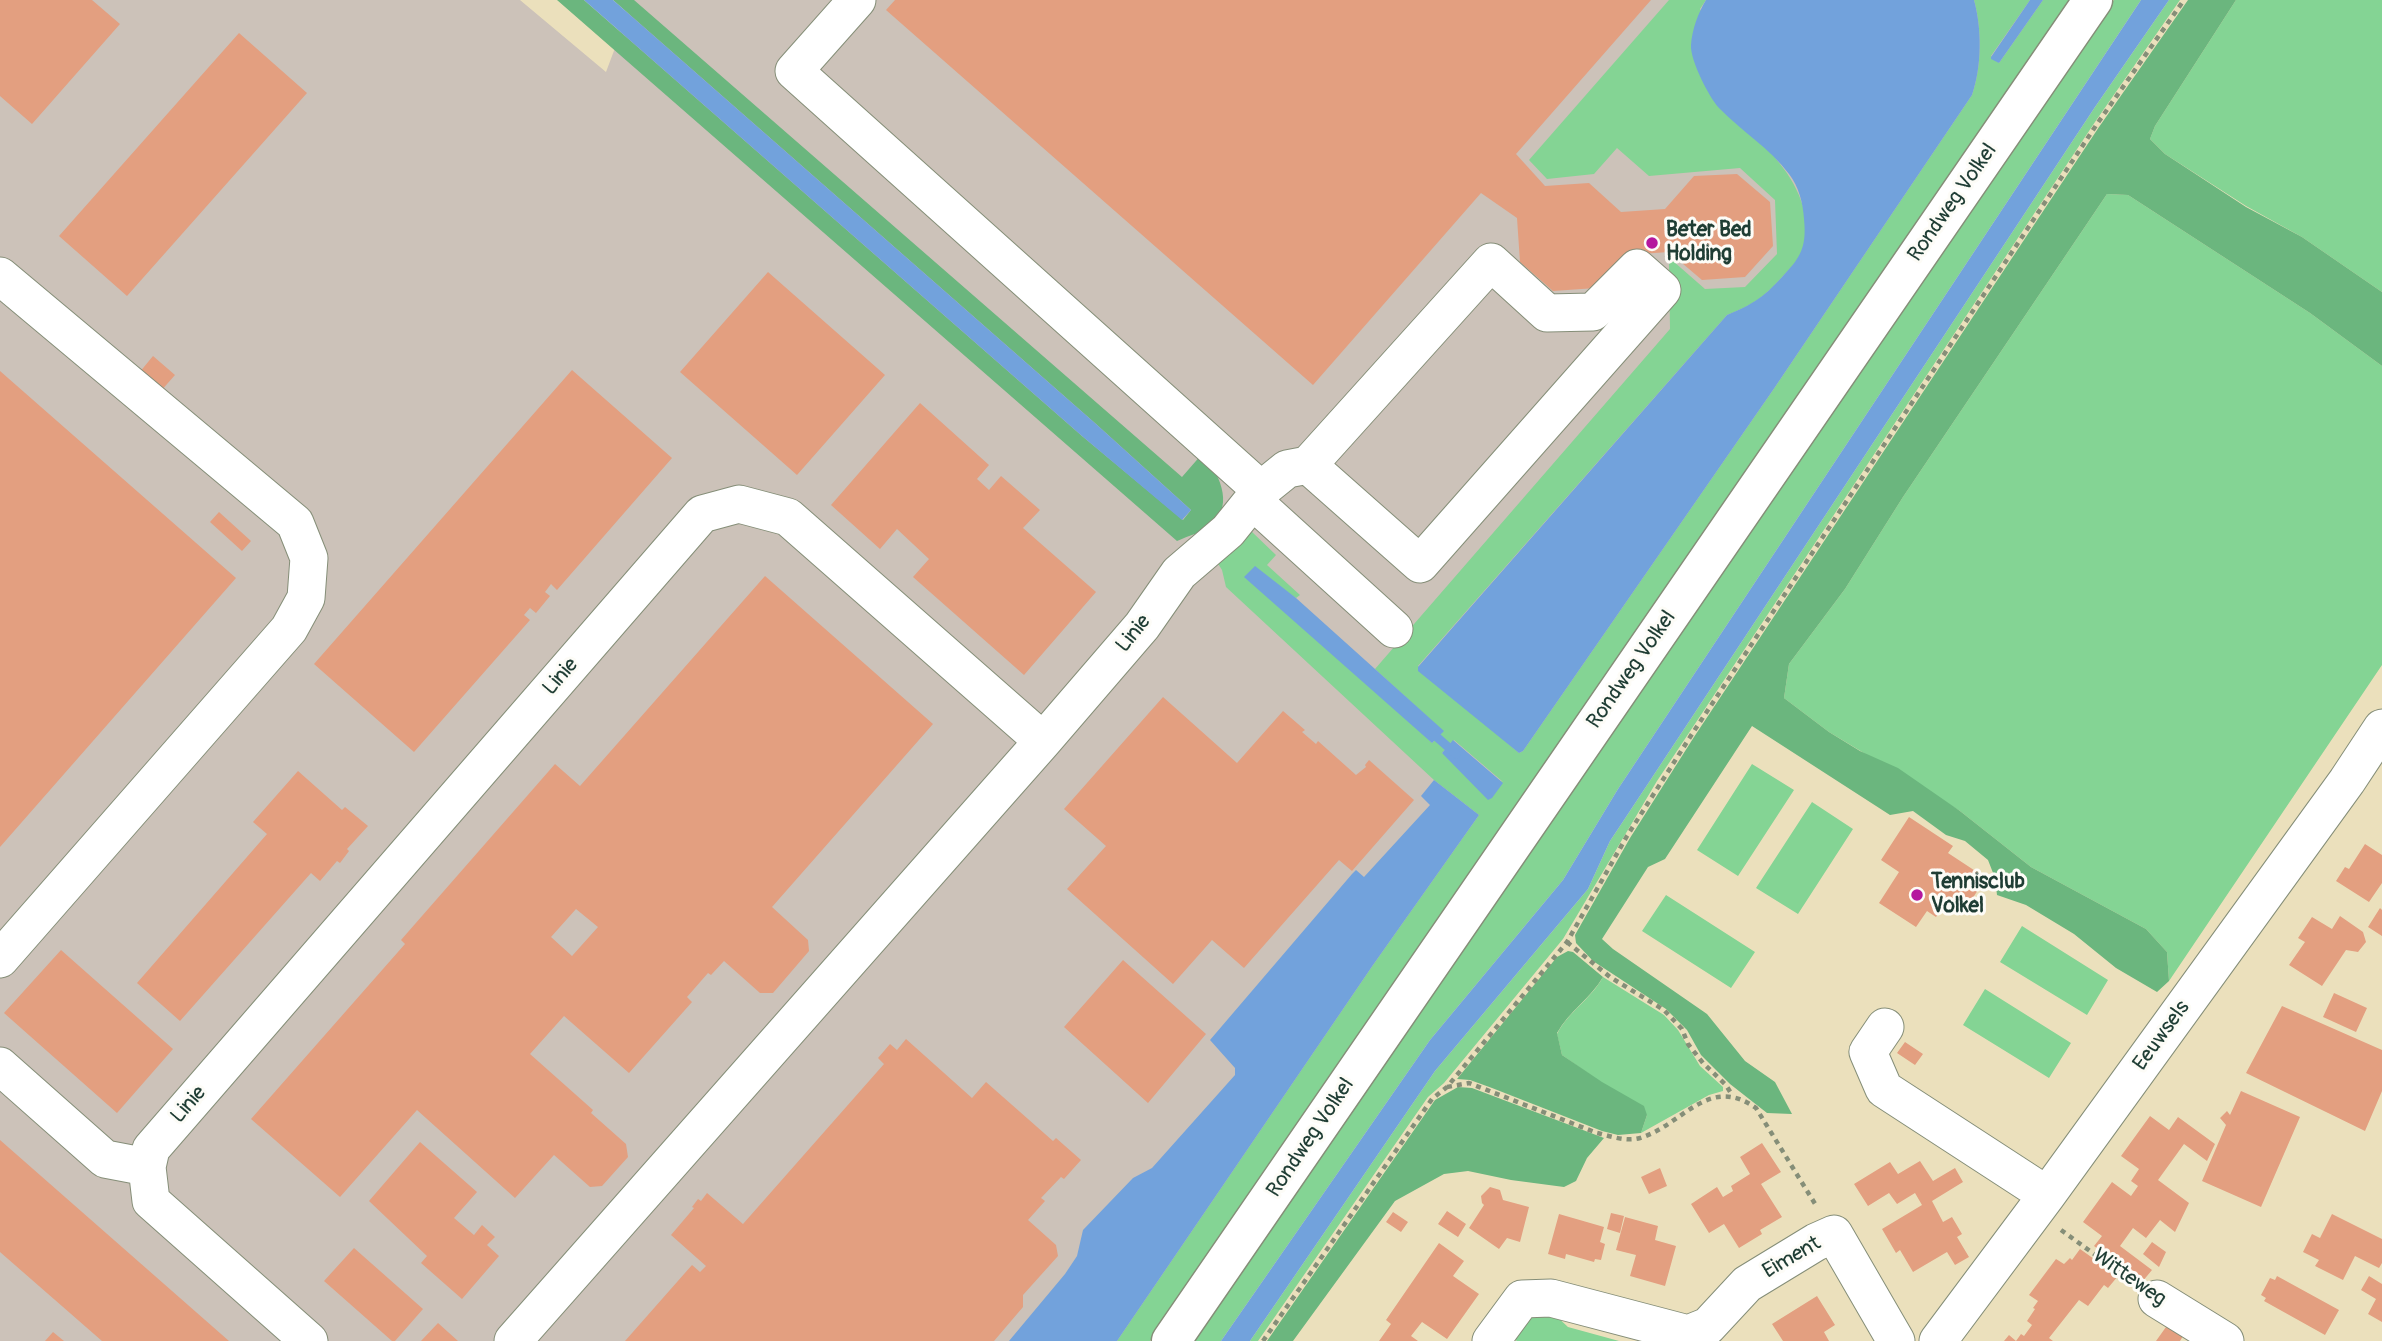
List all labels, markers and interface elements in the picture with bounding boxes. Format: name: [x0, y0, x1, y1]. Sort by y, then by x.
street label: Rondweg Volkel: [1903, 139, 2003, 267]
place label: Beter Bed Holding: [1666, 218, 1752, 268]
marker: Beter Bed Holding: [1644, 235, 1660, 251]
street label: Rondweg Volkel: [1582, 606, 1682, 734]
street label: Linie: [1111, 610, 1157, 658]
street label: Linie: [538, 653, 584, 701]
place label: Tennisclub Volkel: [1931, 870, 2025, 920]
marker: Tennisclub Volkel: [1909, 887, 1925, 903]
street label: Eeuwsels: [2128, 996, 2196, 1076]
street label: Rondweg Volkel: [1262, 1074, 1360, 1202]
street label: Linie: [166, 1081, 212, 1129]
street label: Eiment: [1758, 1231, 1826, 1285]
street label: Witteweg: [2087, 1244, 2171, 1312]

